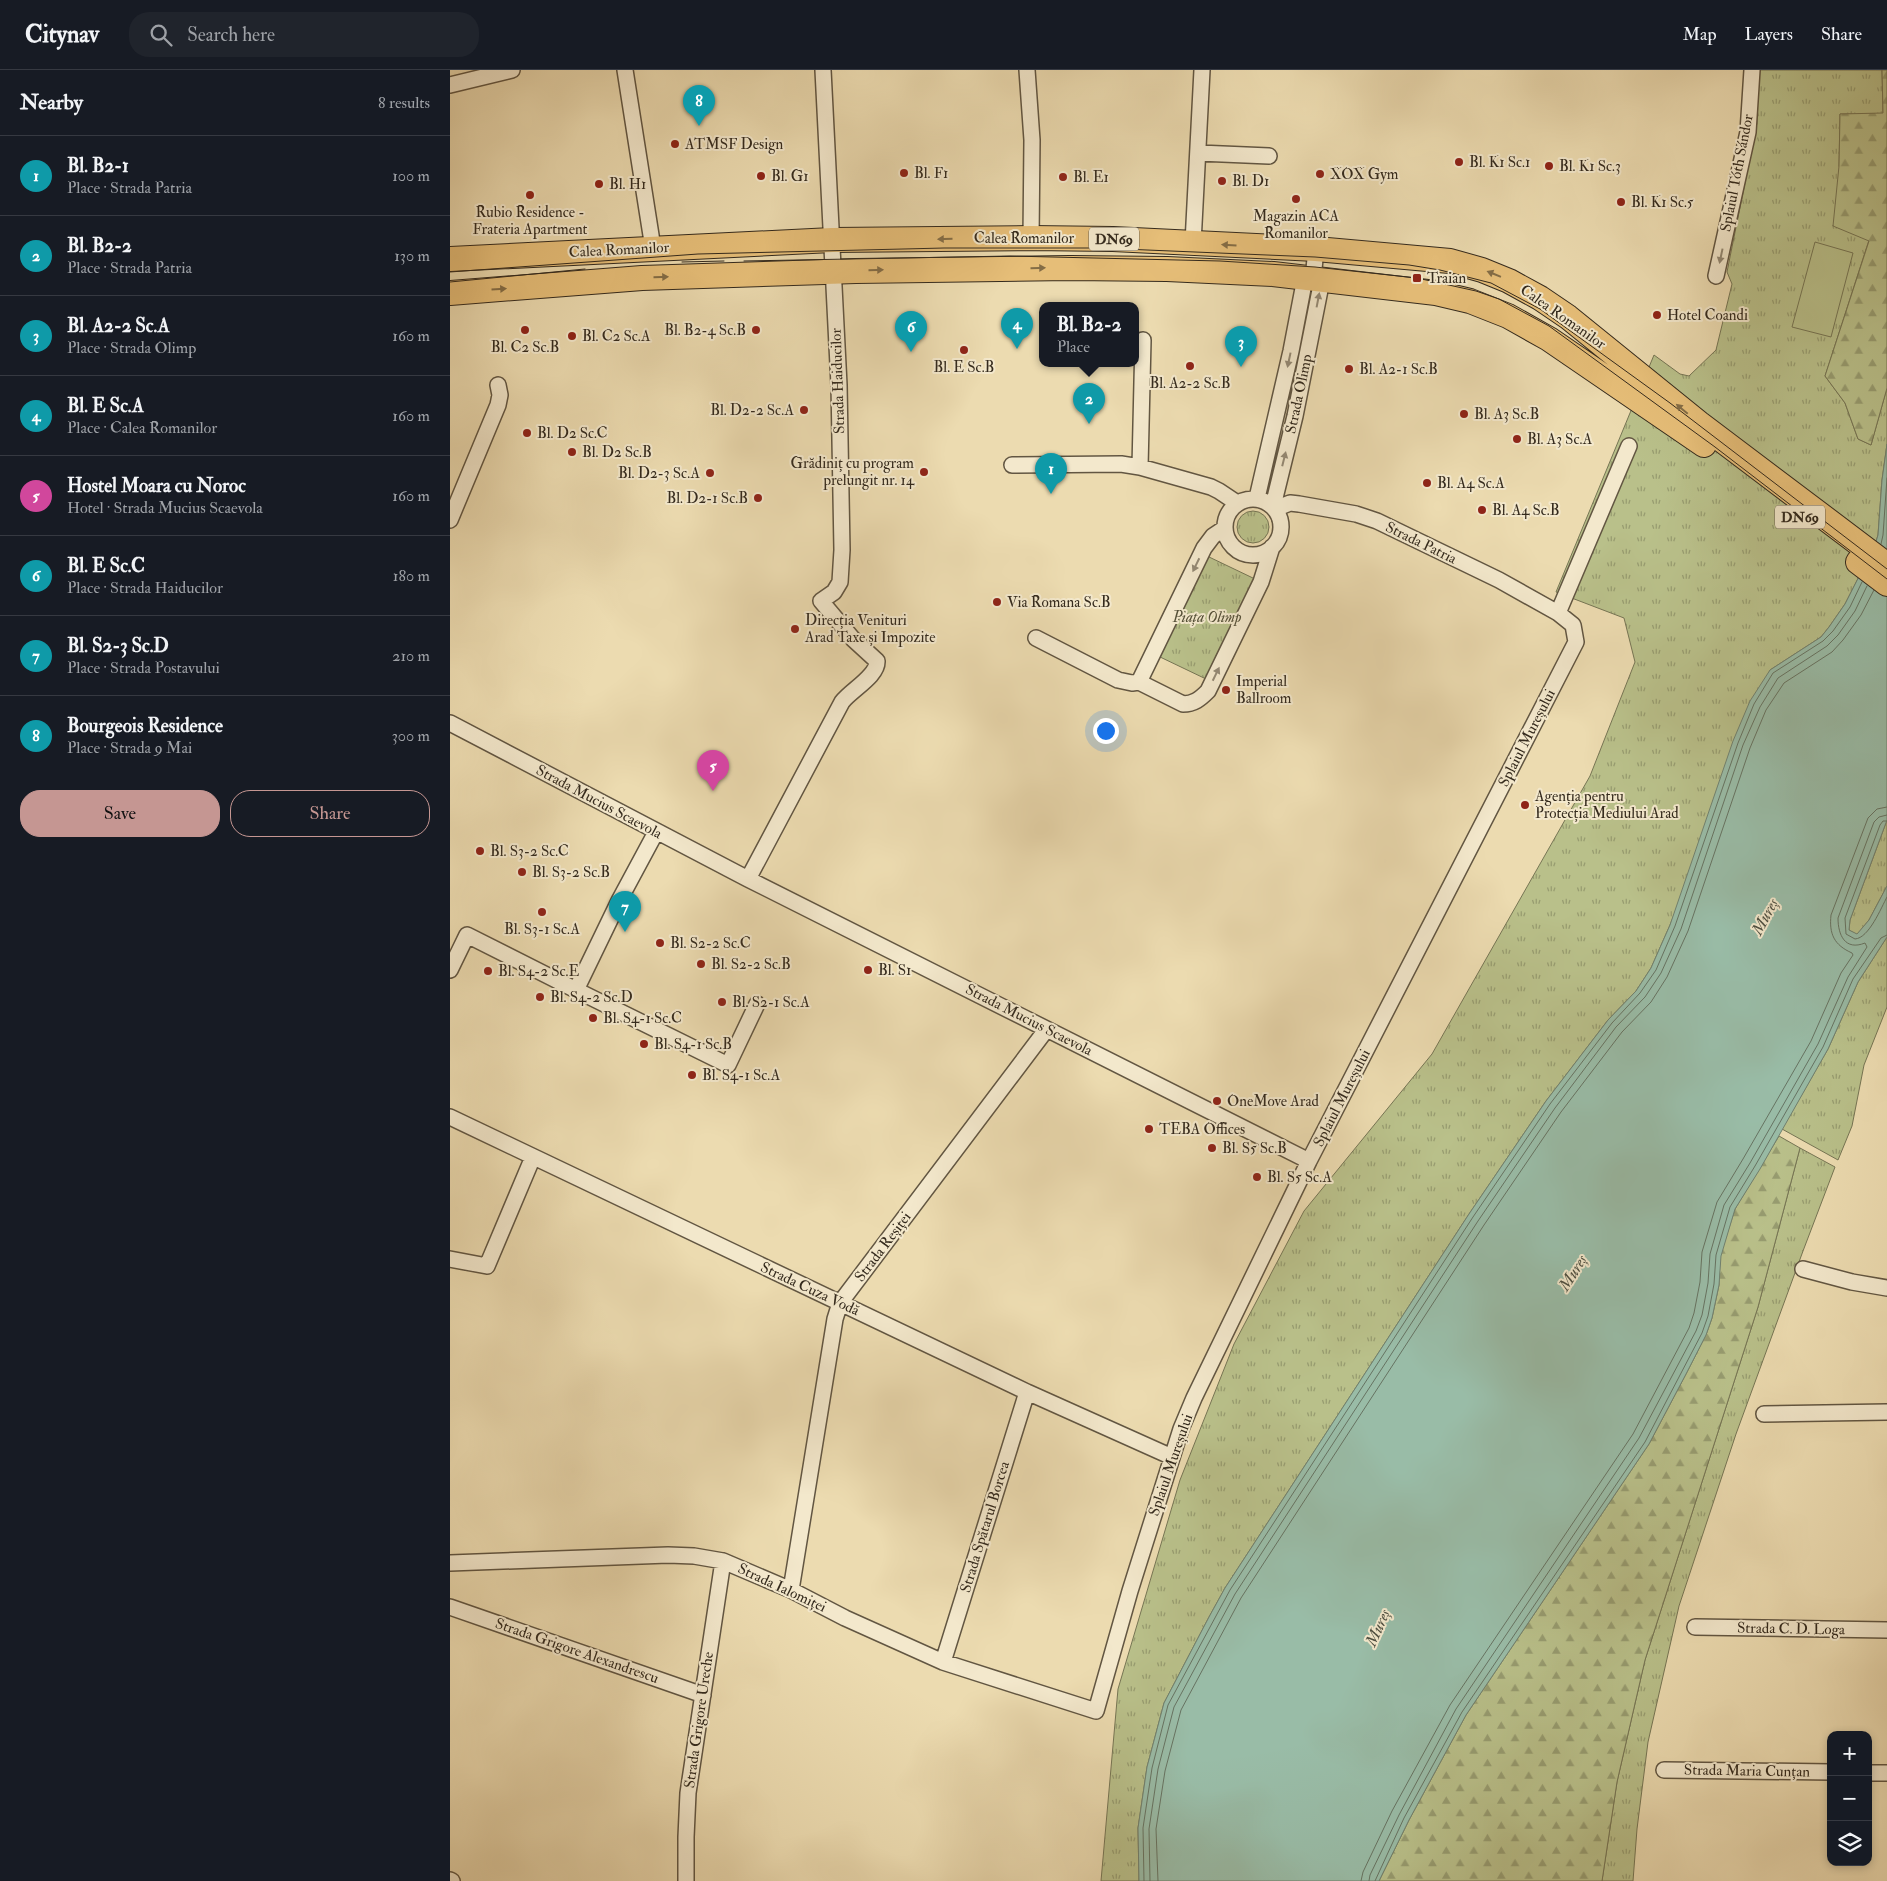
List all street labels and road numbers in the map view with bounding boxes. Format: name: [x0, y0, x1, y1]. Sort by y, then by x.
street label: Splaiul Tóth Sándor: [1716, 112, 1759, 234]
road number: DN69: [1089, 227, 1139, 250]
street label: Calea Romanilor: [974, 229, 1075, 248]
street label: Calea Romanilor: [568, 238, 670, 262]
street label: Calea Romanilor: [1516, 280, 1610, 354]
street label: Strada Haiducilor: [827, 327, 849, 434]
street label: Strada Olimp: [1281, 352, 1318, 436]
road number: DN69: [1775, 506, 1825, 528]
street label: Strada Patria: [1382, 518, 1460, 569]
street label: Splaiul Mureșului: [1494, 686, 1561, 790]
street label: Strada Mucius Scaevola: [533, 761, 666, 844]
street label: Strada Mucius Scaevola: [962, 980, 1096, 1061]
street label: Splaiul Mureșului: [1309, 1046, 1376, 1150]
street label: Strada Reșiței: [850, 1208, 916, 1286]
street label: Strada Cuza Vodă: [757, 1258, 863, 1321]
street label: Splaiul Mureșului: [1145, 1411, 1198, 1519]
street label: Strada Spătarul Borcea: [956, 1458, 1015, 1595]
street label: Strada Ialomiței: [735, 1559, 829, 1617]
street label: Strada Grigore Alexandrescu: [493, 1614, 661, 1688]
street label: Strada C. D. Loga: [1737, 1619, 1846, 1639]
street label: Strada Grigore Ureche: [680, 1651, 718, 1789]
street label: Strada Maria Cunțan: [1684, 1760, 1811, 1782]

